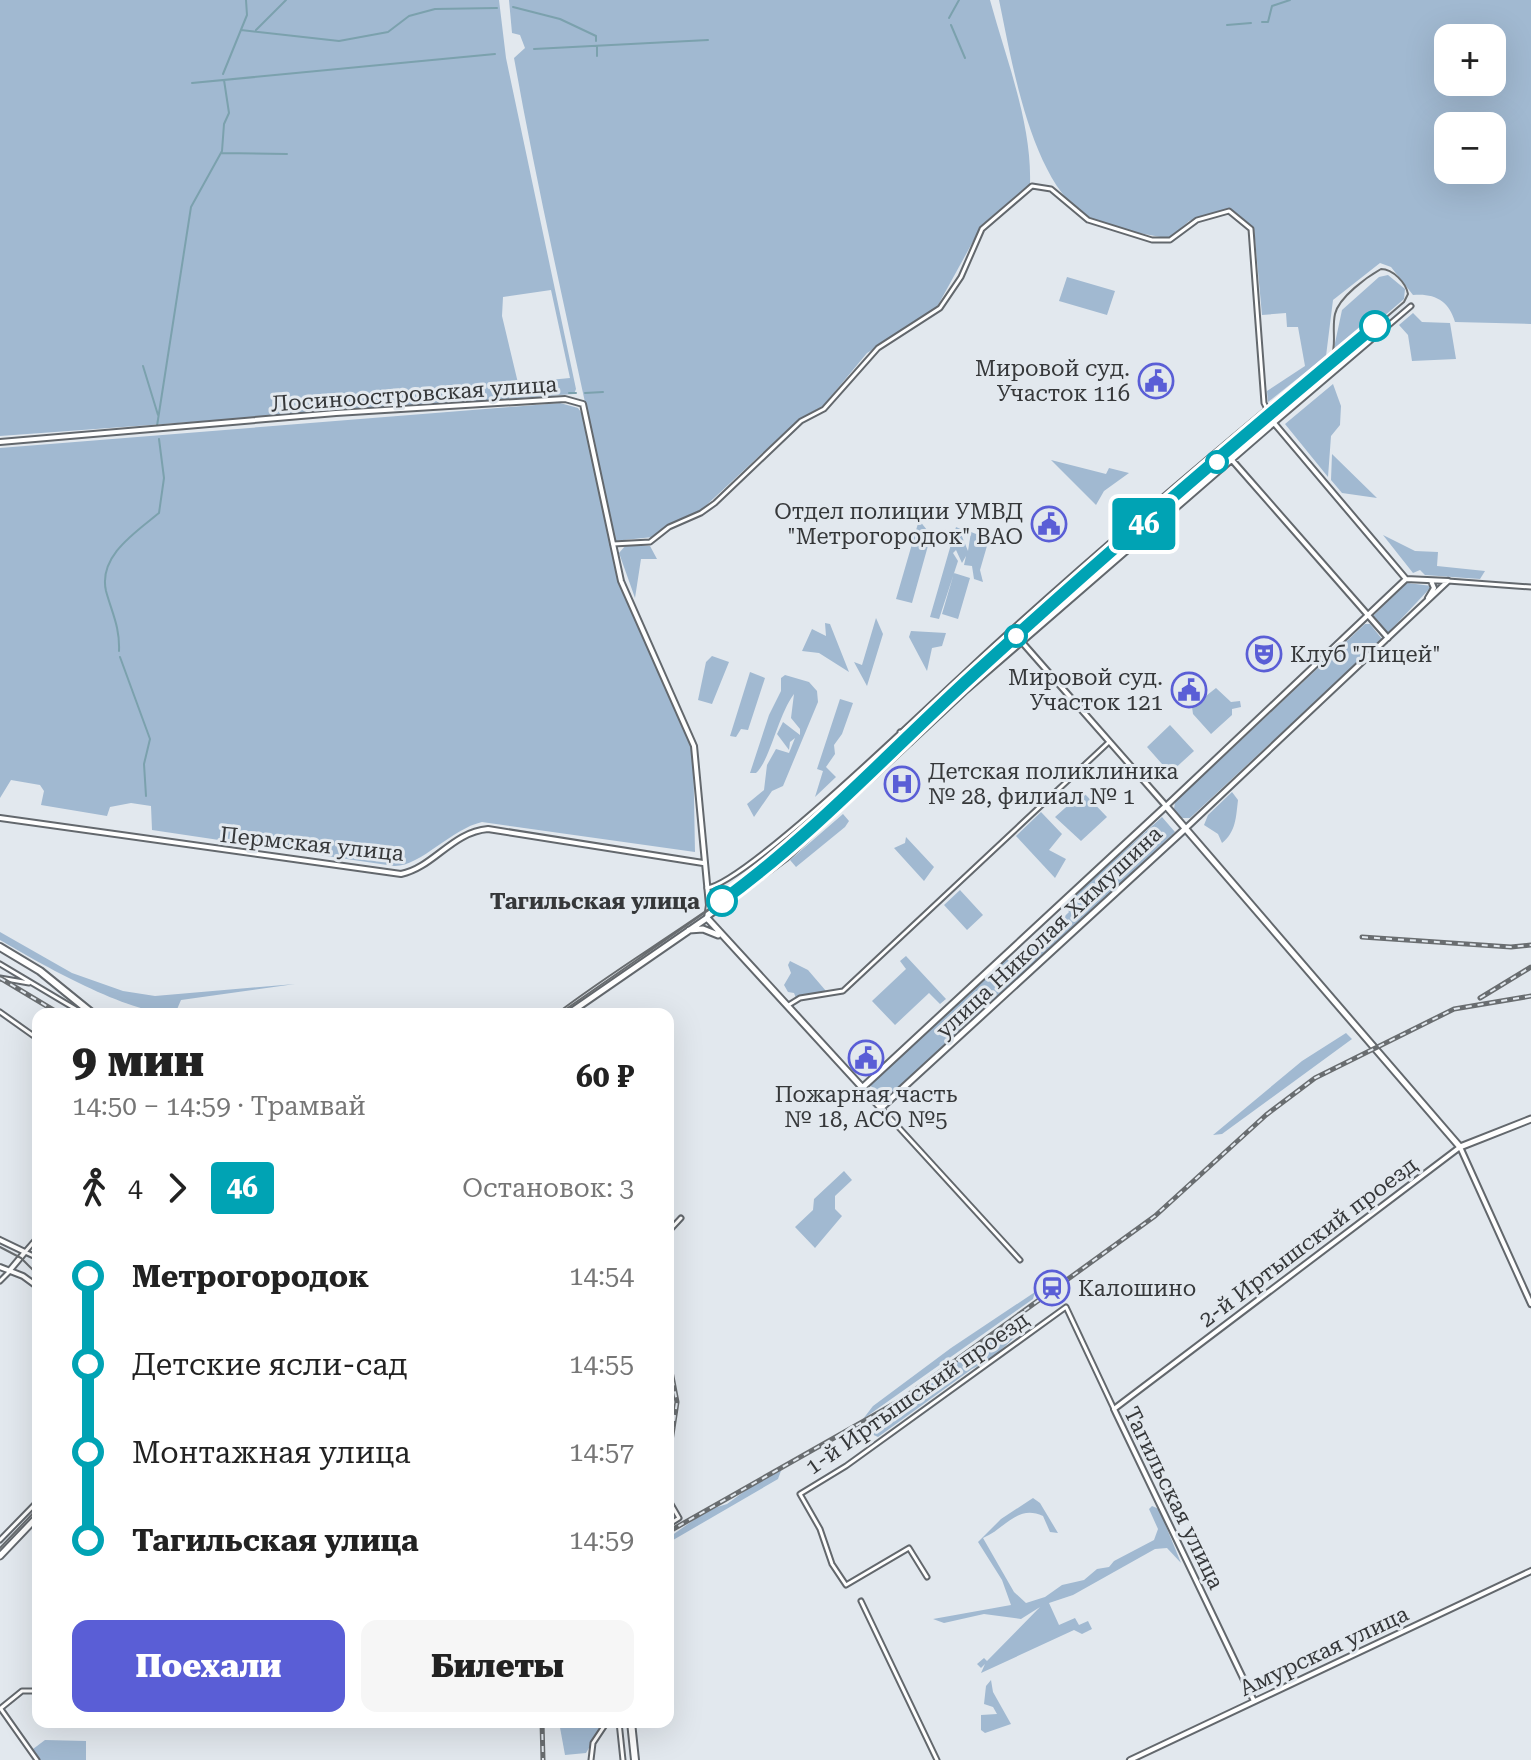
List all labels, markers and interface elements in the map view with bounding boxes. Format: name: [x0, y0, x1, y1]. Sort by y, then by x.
map controls: [1434, 24, 1506, 184]
button: +: [1434, 24, 1506, 96]
button: −: [1434, 112, 1506, 184]
unlabelled marker: [1360, 311, 1390, 341]
place label: Мировой суд. Участок 116: [975, 356, 1130, 406]
public building icon: Мировой суд. Участок 116: [1137, 362, 1175, 400]
street label: Лосиноостровская улица: [270, 372, 558, 416]
unlabelled marker: [1206, 451, 1228, 473]
line badge: 46: [1108, 498, 1180, 550]
place label: Отдел полиции УМВД "Метрогородок" ВАО: [774, 499, 1023, 549]
public building icon: Отдел полиции УМВД "Метрогородок" ВАО: [1030, 505, 1068, 543]
text: 46: [1128, 507, 1160, 540]
unlabelled marker: [1005, 625, 1027, 647]
theatre icon: Клуб "Лицей": [1245, 635, 1283, 673]
place label: Клуб "Лицей": [1290, 642, 1441, 667]
place label: Мировой суд. Участок 121: [1008, 665, 1163, 715]
public building icon: Мировой суд. Участок 121: [1170, 671, 1208, 709]
place label: Детская поликлиника № 28, филиал № 1: [928, 759, 1179, 809]
hospital icon: Детская поликлиника № 28, филиал № 1: [883, 765, 921, 803]
street label: улица Николая Химушина: [931, 821, 1167, 1043]
street label: Пермская улица: [219, 822, 405, 866]
marker: Тагильская улица: [707, 886, 737, 916]
place label: Тагильская улица: [490, 889, 700, 914]
text: 9 мин: [72, 1035, 204, 1087]
public building icon: Пожарная часть № 18, АСО №5: [847, 1039, 885, 1077]
text: 60 ₽: [576, 1059, 634, 1094]
place label: Пожарная часть № 18, АСО №5: [775, 1082, 958, 1132]
text: 14:50 – 14:59 · Трамвай: [72, 1091, 366, 1121]
street label: 2-й Иртышский проезд: [1194, 1152, 1422, 1332]
icon: walk: [72, 1166, 116, 1210]
icon: forward: [155, 1166, 199, 1210]
text: 46: [227, 1171, 258, 1204]
text: 4: [128, 1173, 143, 1203]
text: Остановок: 3: [462, 1173, 634, 1203]
text: Метрогородок: [132, 1259, 369, 1294]
text: 14:54: [569, 1261, 634, 1291]
station icon: Калошино: [1033, 1269, 1071, 1307]
place label: Калошино: [1078, 1276, 1196, 1301]
street label: 1-й Иртышский проезд: [801, 1306, 1033, 1480]
text: Детские ясли-сад: [132, 1347, 408, 1382]
text: 14:55: [569, 1349, 634, 1379]
street label: Тагильская улица: [1119, 1403, 1229, 1593]
text: Монтажная улица: [132, 1435, 411, 1470]
text: 14:57: [569, 1437, 634, 1467]
text: Тагильская улица: [132, 1523, 419, 1558]
text: 14:59: [569, 1525, 634, 1555]
street label: Амурская улица: [1236, 1601, 1412, 1701]
button: Поехали: [72, 1620, 345, 1712]
button: Билеты: [361, 1620, 634, 1712]

